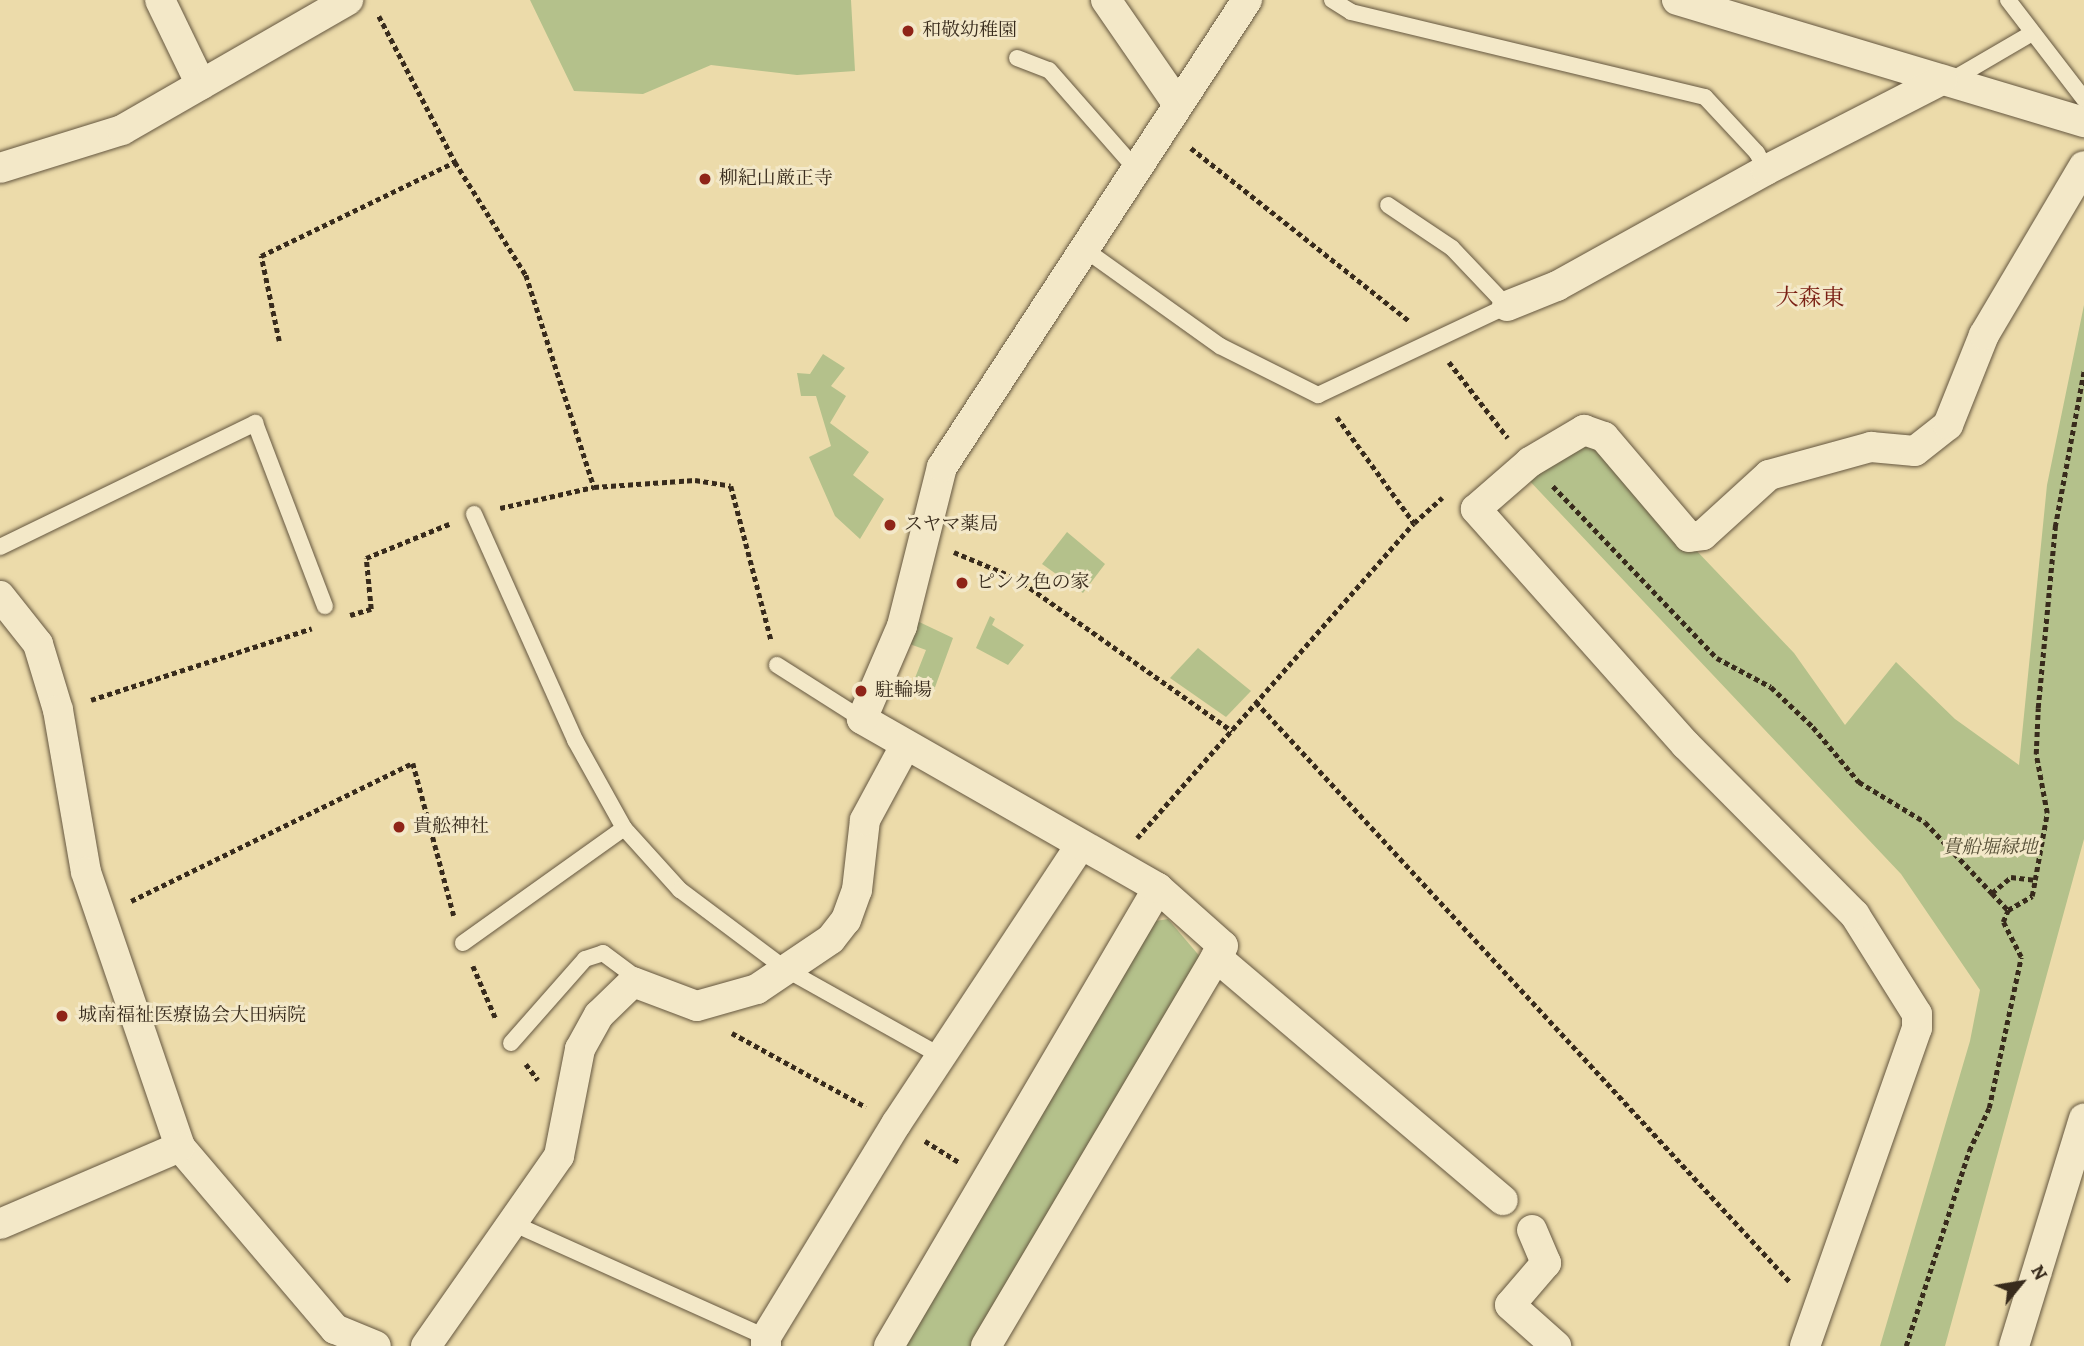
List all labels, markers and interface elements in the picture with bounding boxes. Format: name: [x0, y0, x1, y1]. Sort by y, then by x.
place label: 和敬幼稚園: [922, 20, 1017, 42]
marker: 和敬幼稚園: [900, 23, 916, 39]
place label: 柳紀山厳正寺: [719, 168, 833, 190]
marker: 柳紀山厳正寺: [697, 171, 713, 187]
district label: 大森東: [1776, 284, 1844, 312]
place label: スヤマ薬局: [904, 514, 999, 536]
marker: スヤマ薬局: [882, 517, 898, 533]
place label: ピンク色の家: [976, 572, 1090, 594]
marker: ピンク色の家: [954, 575, 970, 591]
place label: 駐輪場: [875, 680, 932, 702]
marker: 駐輪場: [853, 683, 869, 699]
place label: 貴舩神社: [413, 816, 489, 838]
marker: 貴舩神社: [391, 819, 407, 835]
park label: 貴船堀緑地: [1943, 837, 2037, 859]
place label: 城南福祉医療協会大田病院: [78, 1005, 306, 1027]
marker: 城南福祉医療協会大田病院: [52, 1006, 72, 1026]
north arrow: [1986, 1248, 2056, 1318]
text: N: [2024, 1260, 2054, 1285]

